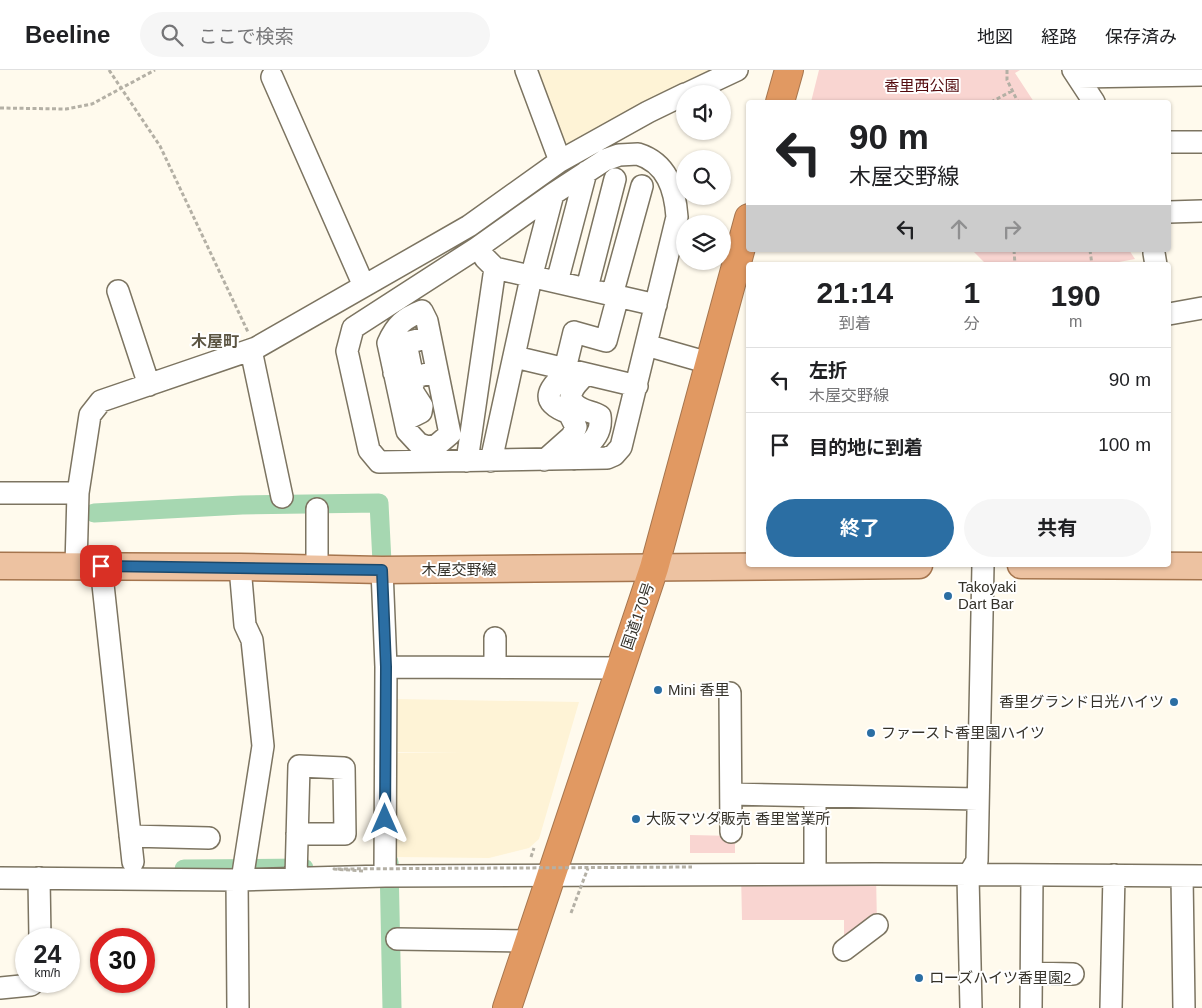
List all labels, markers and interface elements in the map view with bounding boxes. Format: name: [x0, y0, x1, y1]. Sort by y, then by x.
search box: [140, 12, 490, 57]
text: Beeline: [25, 21, 110, 48]
icon: search: [158, 21, 186, 49]
text: ここで検索: [198, 26, 293, 47]
text: 地図: [977, 27, 1013, 47]
text: 経路: [1041, 27, 1077, 47]
text: 保存済み: [1105, 27, 1177, 47]
park label: 香里西公園: [884, 77, 960, 94]
map controls: [676, 85, 731, 270]
button: sound: [676, 85, 731, 140]
text: 90 m: [849, 117, 929, 156]
icon: left: [766, 120, 831, 185]
button: search: [676, 150, 731, 205]
text: 木屋交野線: [849, 164, 959, 189]
button: layers: [676, 215, 731, 270]
icon: left: [892, 215, 920, 243]
icon: ahead: [945, 215, 973, 243]
icon: right: [998, 215, 1026, 243]
text: 21:14: [816, 276, 893, 309]
text: 1: [963, 276, 980, 309]
text: 190: [1051, 279, 1101, 312]
text: m: [1069, 313, 1082, 330]
text: 到着: [839, 315, 871, 332]
text: 分: [964, 315, 980, 332]
district label: 木屋町: [191, 333, 239, 350]
text: 左折: [809, 360, 847, 381]
icon: left: [766, 366, 794, 394]
text: 90 m: [1109, 369, 1151, 390]
text: 木屋交野線: [809, 387, 889, 404]
icon: arrive: [766, 431, 794, 459]
text: 100 m: [1098, 434, 1151, 455]
text: 目的地に到着: [809, 437, 923, 458]
button: 終了: [766, 499, 954, 557]
button: 共有: [964, 499, 1151, 557]
pin: [80, 545, 122, 587]
icon: arrive: [87, 552, 115, 580]
street label: 木屋交野線: [421, 561, 497, 578]
place label: Takoyaki Dart Bar: [958, 578, 1016, 612]
street label: 国道170号: [618, 580, 657, 652]
marker: Takoyaki Dart Bar: [942, 590, 954, 602]
place label: Mini 香里: [668, 681, 730, 698]
marker: Mini 香里: [652, 684, 664, 696]
place label: 香里グランド日光ハイツ: [999, 693, 1164, 710]
marker: 香里グランド日光ハイツ: [1168, 696, 1180, 708]
place label: ファースト香里園ハイツ: [881, 724, 1045, 741]
marker: ファースト香里園ハイツ: [865, 727, 877, 739]
position arrow: [358, 792, 410, 844]
place label: 大阪マツダ販売 香里営業所: [646, 810, 830, 827]
marker: 大阪マツダ販売 香里営業所: [630, 813, 642, 825]
speed limit sign: 30: [90, 928, 155, 993]
text: 24: [34, 940, 61, 968]
text: km/h: [34, 966, 61, 980]
place label: ローズハイツ香里園2: [929, 969, 1071, 986]
marker: ローズハイツ香里園2: [913, 972, 925, 984]

